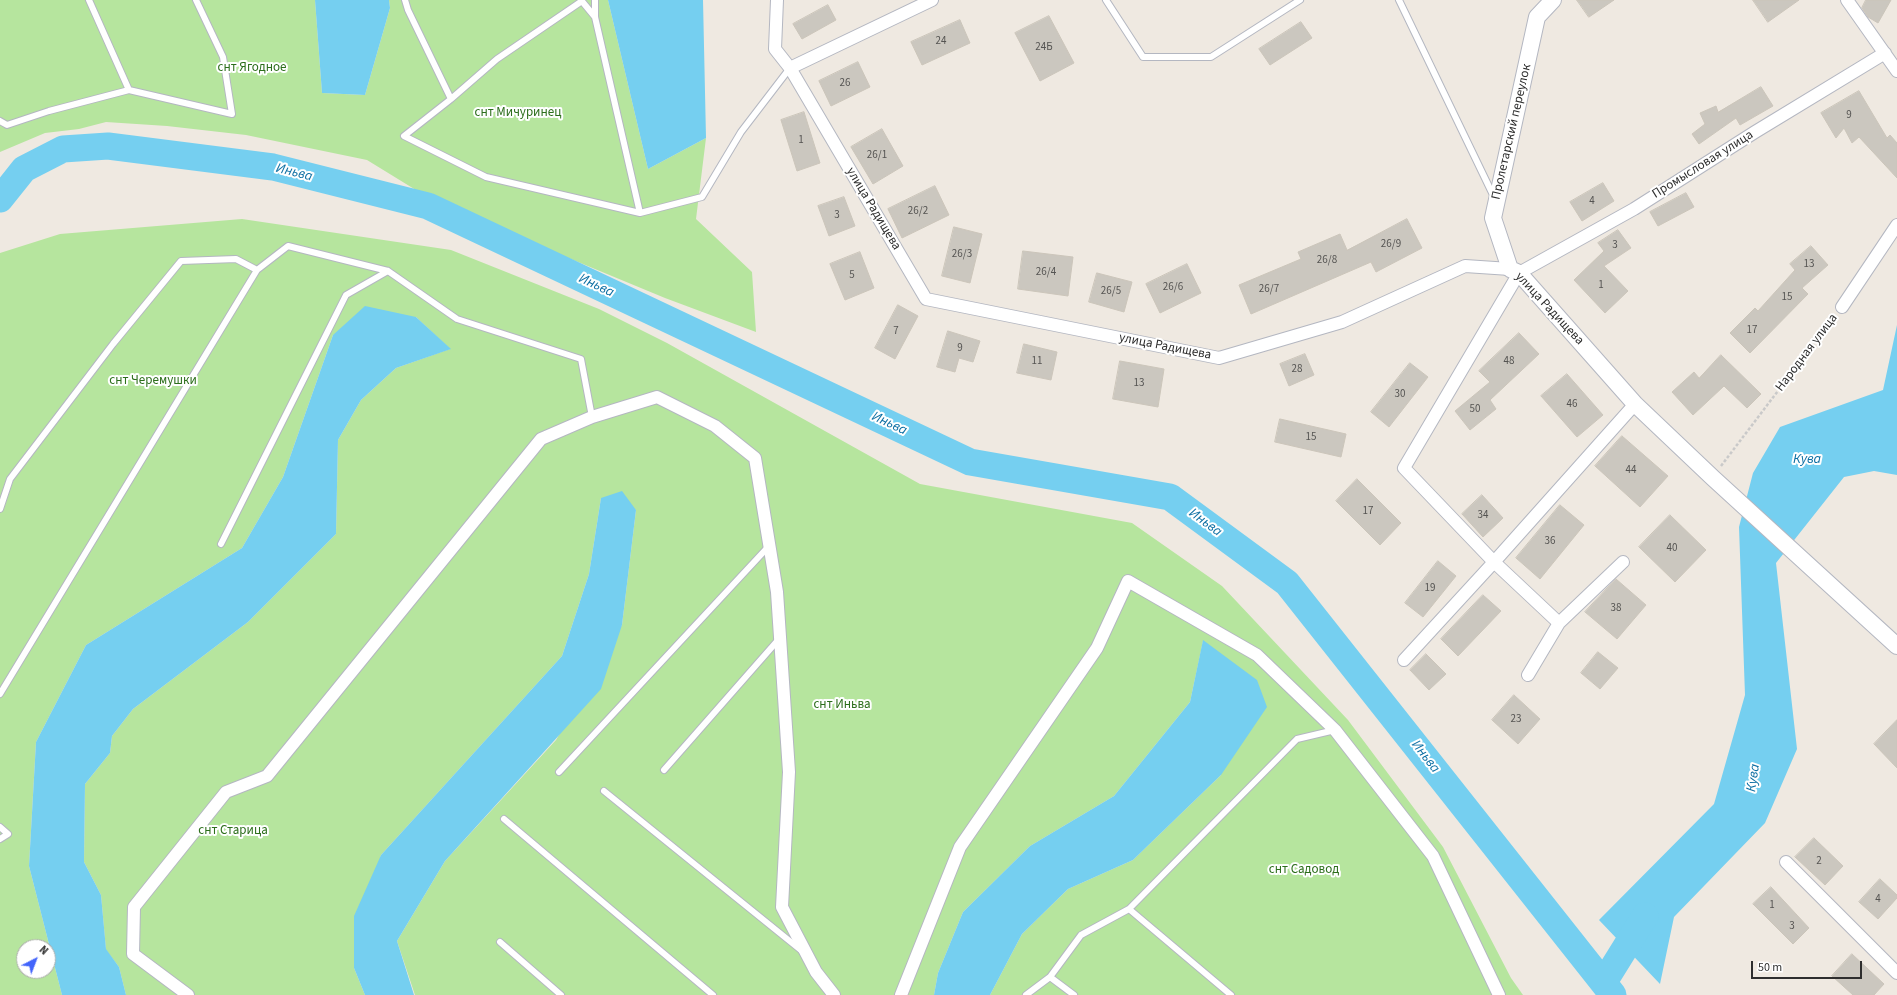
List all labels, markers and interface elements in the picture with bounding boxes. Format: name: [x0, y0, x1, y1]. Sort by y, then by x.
house number: 24: [936, 35, 946, 49]
house number: 24Б: [1035, 41, 1053, 55]
park label: снт Ягодное: [218, 60, 286, 76]
street label: Пролетарский переулок: [1489, 63, 1535, 201]
house number: 26: [840, 77, 850, 91]
park label: снт Мичуринец: [475, 105, 561, 121]
house number: 9: [1846, 109, 1852, 123]
street label: Промысловая улица: [1650, 128, 1756, 202]
house number: 1: [798, 134, 804, 148]
house number: 26/1: [867, 149, 887, 163]
water label: Иньва: [274, 160, 314, 186]
street label: улица Радищева: [842, 165, 904, 253]
house number: 4: [1589, 195, 1595, 209]
house number: 26/2: [908, 205, 928, 219]
house number: 3: [834, 209, 840, 223]
house number: 26/9: [1381, 238, 1401, 252]
house number: 3: [1612, 239, 1618, 253]
house number: 26/3: [952, 248, 972, 262]
house number: 26/8: [1317, 254, 1337, 268]
house number: 13: [1804, 258, 1814, 272]
house number: 26/4: [1036, 266, 1056, 280]
house number: 5: [849, 269, 855, 283]
street label: улица Радищева: [1511, 269, 1587, 349]
water label: Иньва: [576, 271, 616, 301]
house number: 1: [1598, 279, 1604, 293]
house number: 26/6: [1163, 281, 1183, 295]
house number: 26/7: [1259, 283, 1279, 297]
house number: 26/5: [1101, 285, 1121, 299]
house number: 15: [1782, 291, 1792, 305]
street label: Народная улица: [1773, 311, 1841, 395]
house number: 17: [1747, 324, 1757, 338]
house number: 7: [893, 325, 899, 339]
street label: улица Радищева: [1117, 330, 1213, 364]
house number: 9: [957, 342, 963, 356]
house number: 11: [1032, 355, 1042, 369]
house number: 48: [1504, 355, 1514, 369]
house number: 28: [1292, 363, 1302, 377]
park label: снт Черемушки: [109, 373, 197, 389]
house number: 13: [1134, 377, 1144, 391]
house number: 30: [1395, 388, 1405, 402]
house number: 46: [1567, 398, 1577, 412]
house number: 50: [1470, 403, 1480, 417]
water label: Иньва: [869, 409, 909, 439]
house number: 15: [1306, 431, 1316, 445]
water label: Кува: [1793, 452, 1821, 468]
house number: 44: [1626, 464, 1636, 478]
water label: Иньва: [1185, 505, 1225, 541]
house number: 17: [1363, 505, 1373, 519]
house number: 34: [1478, 509, 1488, 523]
house number: 36: [1545, 535, 1555, 549]
house number: 40: [1667, 542, 1677, 556]
house number: 19: [1425, 582, 1435, 596]
house number: 38: [1611, 602, 1621, 616]
park label: снт Иньва: [813, 697, 871, 713]
house number: 23: [1511, 713, 1521, 727]
water label: Иньва: [1407, 737, 1443, 777]
water label: Кува: [1744, 763, 1764, 793]
park label: снт Старица: [198, 823, 268, 839]
house number: 2: [1816, 855, 1822, 869]
park label: снт Садовод: [1269, 862, 1339, 878]
house number: 4: [1875, 893, 1881, 907]
house number: 1: [1769, 899, 1775, 913]
house number: 3: [1789, 920, 1795, 934]
north arrow: [16, 939, 56, 979]
text: N: [36, 942, 51, 958]
scale bar: [1753, 953, 1864, 979]
text: 50 m: [1758, 959, 1782, 976]

